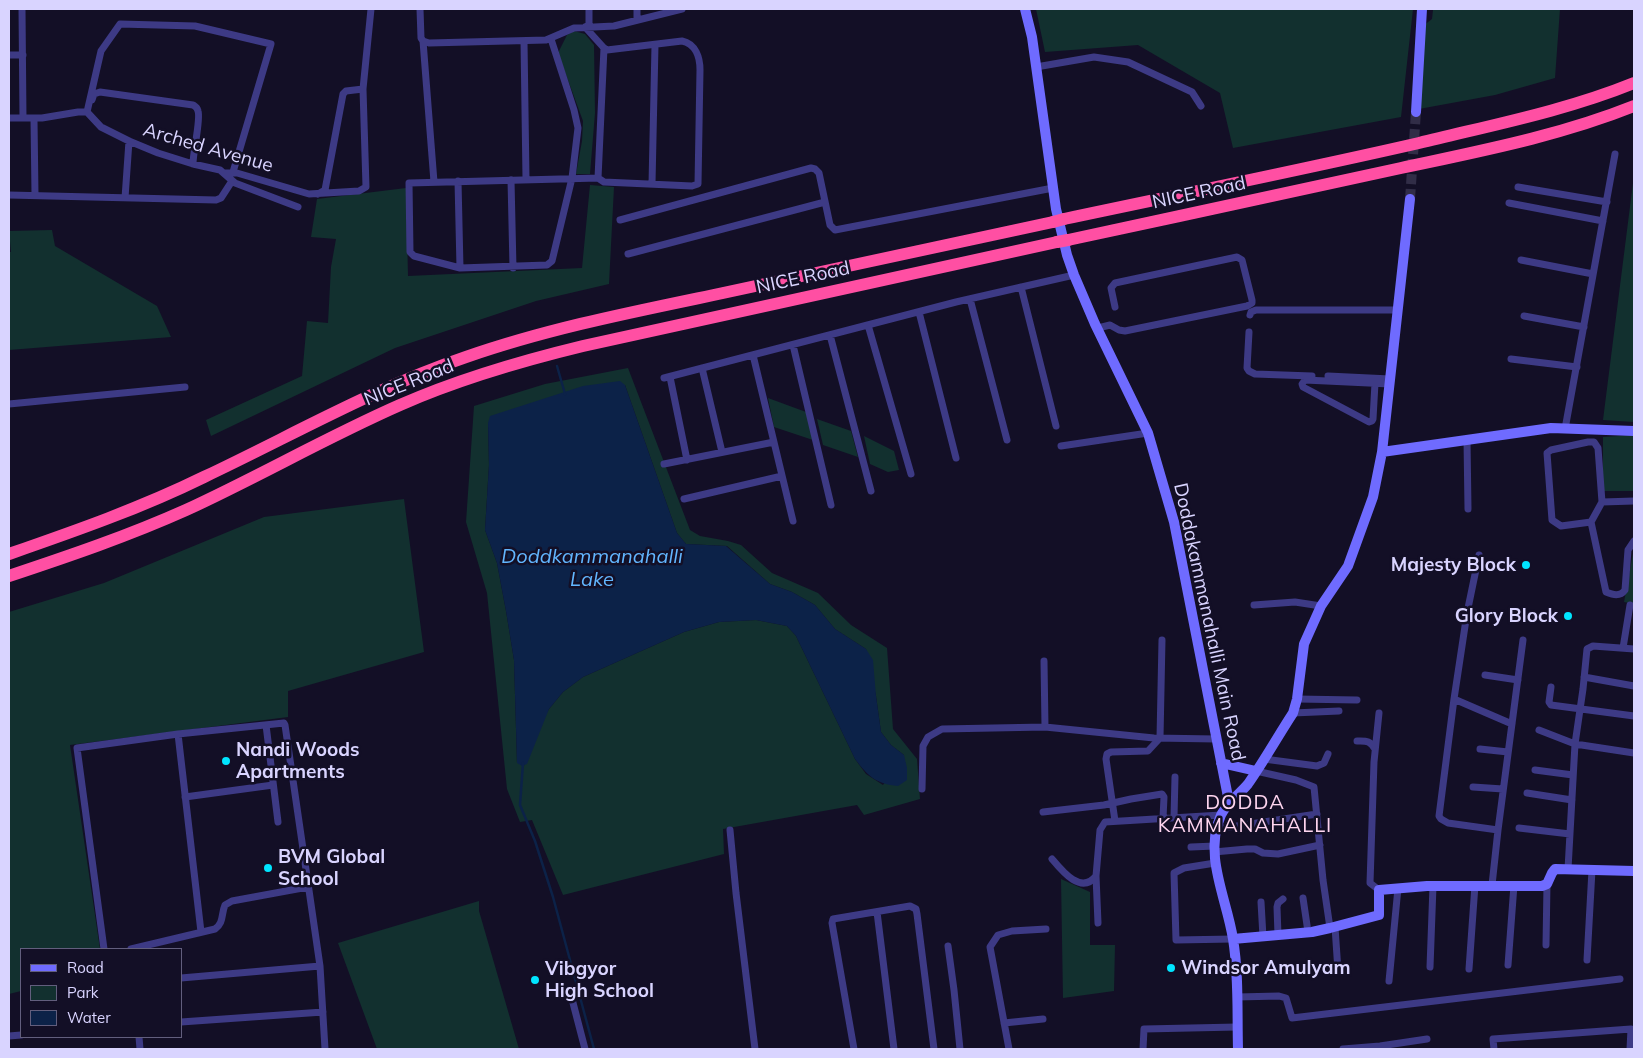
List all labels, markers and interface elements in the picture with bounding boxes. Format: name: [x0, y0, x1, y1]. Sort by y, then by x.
street label: Arched Avenue: [140, 119, 276, 177]
street label: NICE Road: [1150, 172, 1248, 214]
street label: NICE Road: [754, 257, 852, 299]
street label: NICE Road: [361, 355, 457, 411]
street label: Doddakammanahalli Main Road: [1168, 481, 1250, 763]
water label: Doddkammanahalli Lake: [501, 545, 683, 592]
place label: Majesty Block: [1391, 554, 1516, 576]
marker: Majesty Block: [1520, 559, 1532, 571]
place label: Glory Block: [1455, 605, 1558, 627]
marker: Glory Block: [1562, 610, 1574, 622]
place label: Nandi Woods Apartments: [236, 739, 359, 783]
marker: Nandi Woods Apartments: [220, 755, 232, 767]
district label: DODDA KAMMANAHALLI: [1156, 791, 1334, 838]
place label: BVM Global School: [278, 846, 385, 890]
marker: BVM Global School: [262, 862, 274, 874]
legend: [20, 948, 182, 1038]
place label: Windsor Amulyam: [1181, 957, 1351, 979]
text: Road: [67, 958, 104, 977]
place label: Vibgyor High School: [545, 958, 654, 1002]
marker: Windsor Amulyam: [1165, 962, 1177, 974]
marker: Vibgyor High School: [529, 974, 541, 986]
text: Park: [67, 983, 99, 1002]
text: Water: [67, 1008, 111, 1027]

